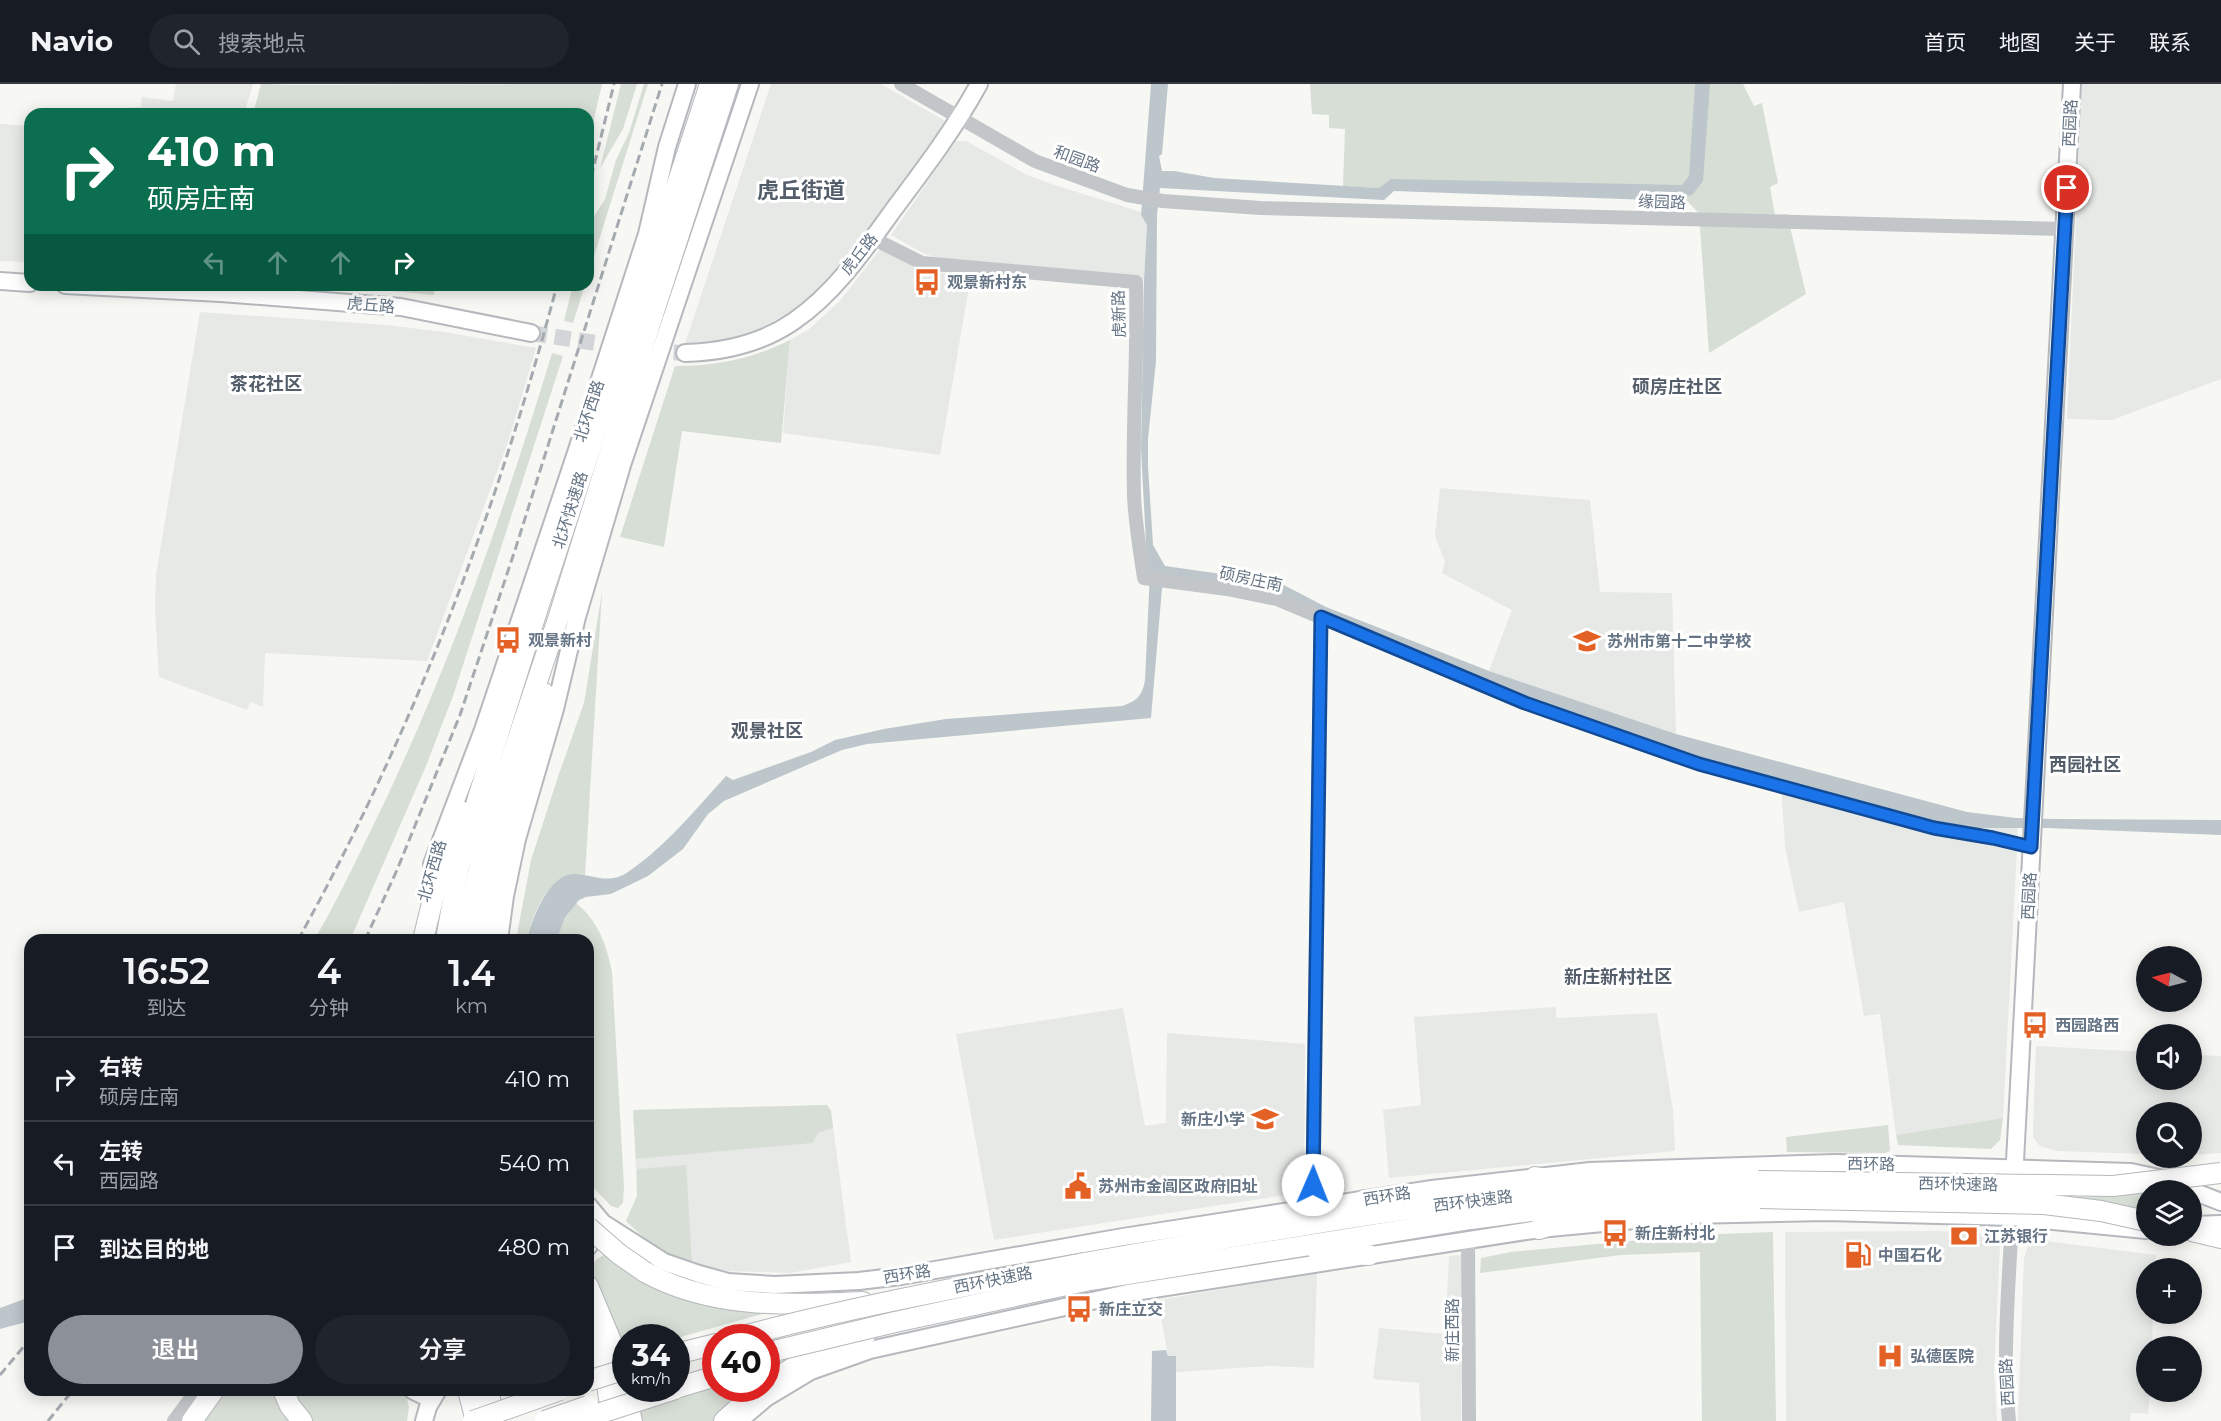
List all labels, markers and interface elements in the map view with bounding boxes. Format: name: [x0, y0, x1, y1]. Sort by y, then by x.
search box: [149, 14, 569, 68]
text: Navio: [30, 24, 113, 58]
icon: search: [170, 25, 203, 58]
text: 搜索地点: [218, 30, 306, 57]
text: 首页: [1924, 30, 1966, 55]
text: 地图: [1999, 30, 2041, 55]
text: 关于: [2074, 30, 2116, 55]
text: 联系: [2149, 30, 2191, 55]
street label: 西园路: [2059, 99, 2081, 147]
text: 410 m: [147, 125, 276, 177]
icon: right: [48, 132, 126, 210]
street label: 和园路: [1051, 142, 1103, 176]
pin: [2041, 162, 2092, 213]
icon: arrive: [2050, 171, 2083, 204]
district label: 虎丘街道: [757, 177, 845, 204]
text: 硕房庄南: [147, 182, 255, 215]
street label: 缘园路: [1638, 192, 1686, 212]
street label: 虎丘路: [837, 229, 881, 279]
icon: left: [198, 246, 231, 279]
icon: ahead: [261, 246, 294, 279]
icon: ahead: [324, 246, 357, 279]
icon: right: [387, 246, 420, 279]
bus stop icon: 观景新村东: [912, 267, 942, 297]
place label: 观景新村东: [947, 273, 1027, 292]
street label: 虎新路: [1109, 290, 1129, 338]
street label: 虎丘路: [346, 293, 396, 317]
district label: 茶花社区: [230, 373, 302, 395]
district label: 硕房庄社区: [1632, 376, 1722, 398]
street label: 北环西路: [570, 378, 608, 444]
street label: 北环快速路: [549, 469, 591, 551]
street label: 硕房庄南: [1218, 563, 1284, 595]
bus stop icon: 观景新村: [493, 625, 523, 655]
school or university icon: 苏州市第十二中学校: [1572, 626, 1602, 656]
place label: 观景新村: [528, 631, 592, 650]
place label: 苏州市第十二中学校: [1607, 632, 1752, 651]
district label: 观景社区: [731, 720, 803, 742]
district label: 西园社区: [2049, 754, 2121, 776]
street label: 北环西路: [414, 838, 450, 904]
street label: 西园路: [2018, 872, 2040, 920]
north arrow: [2136, 946, 2202, 1012]
map controls: [2136, 946, 2202, 1402]
text: 16:52: [123, 949, 210, 993]
text: 4: [317, 949, 341, 993]
text: 1.4: [448, 951, 495, 995]
district label: 新庄新村社区: [1564, 966, 1672, 988]
text: km: [455, 994, 488, 1018]
text: 到达: [147, 996, 187, 1020]
text: 分钟: [309, 996, 349, 1020]
bus stop icon: 西园路西: [2020, 1010, 2050, 1040]
place label: 西园路西: [2055, 1016, 2119, 1035]
button: sound: [2136, 1024, 2202, 1090]
text: 右转: [99, 1054, 143, 1081]
icon: right: [48, 1063, 81, 1096]
text: 410 m: [504, 1066, 570, 1093]
text: 硕房庄南: [99, 1085, 179, 1109]
button: search: [2136, 1102, 2202, 1168]
school or university icon: 新庄小学: [1250, 1104, 1280, 1134]
place label: 新庄小学: [1181, 1110, 1245, 1129]
text: 左转: [99, 1138, 143, 1165]
icon: left: [48, 1147, 81, 1180]
text: 540 m: [499, 1150, 570, 1177]
position arrow: [1281, 1153, 1345, 1217]
street label: 西环路: [1847, 1154, 1895, 1174]
text: 西园路: [99, 1169, 159, 1193]
public building icon: 苏州市金阊区政府旧址: [1063, 1171, 1093, 1201]
street label: 西环快速路: [1918, 1174, 1998, 1194]
place label: 苏州市金阊区政府旧址: [1098, 1177, 1258, 1196]
button: layers: [2136, 1180, 2202, 1246]
street label: 西环路: [1362, 1183, 1412, 1209]
street label: 西环快速路: [1432, 1187, 1514, 1215]
bus stop icon: 新庄新村北: [1600, 1218, 1630, 1248]
bank icon: 江苏银行: [1949, 1221, 1979, 1251]
place label: 新庄新村北: [1635, 1224, 1715, 1243]
place label: 江苏银行: [1984, 1227, 2048, 1246]
icon: arrive: [48, 1231, 81, 1264]
text: 480 m: [498, 1234, 570, 1261]
text: 到达目的地: [99, 1236, 209, 1263]
fuel station icon: 中国石化: [1843, 1240, 1873, 1270]
place label: 中国石化: [1878, 1246, 1942, 1265]
button: +: [2136, 1258, 2202, 1324]
street label: 西环路: [882, 1261, 932, 1287]
street label: 西环快速路: [952, 1263, 1034, 1297]
bus stop icon: 新庄立交: [1064, 1294, 1094, 1324]
street label: 新庄西路: [1443, 1298, 1462, 1362]
place label: 新庄立交: [1099, 1300, 1163, 1319]
button: 退出: [48, 1315, 303, 1384]
button: 分享: [315, 1315, 570, 1384]
speed limit sign: 40: [702, 1324, 780, 1402]
button: −: [2136, 1336, 2202, 1402]
text: 34: [632, 1337, 670, 1374]
hospital icon: 弘德医院: [1875, 1341, 1905, 1371]
place label: 弘德医院: [1910, 1347, 1974, 1366]
street label: 西园路: [1996, 1358, 2018, 1406]
text: km/h: [631, 1369, 671, 1388]

